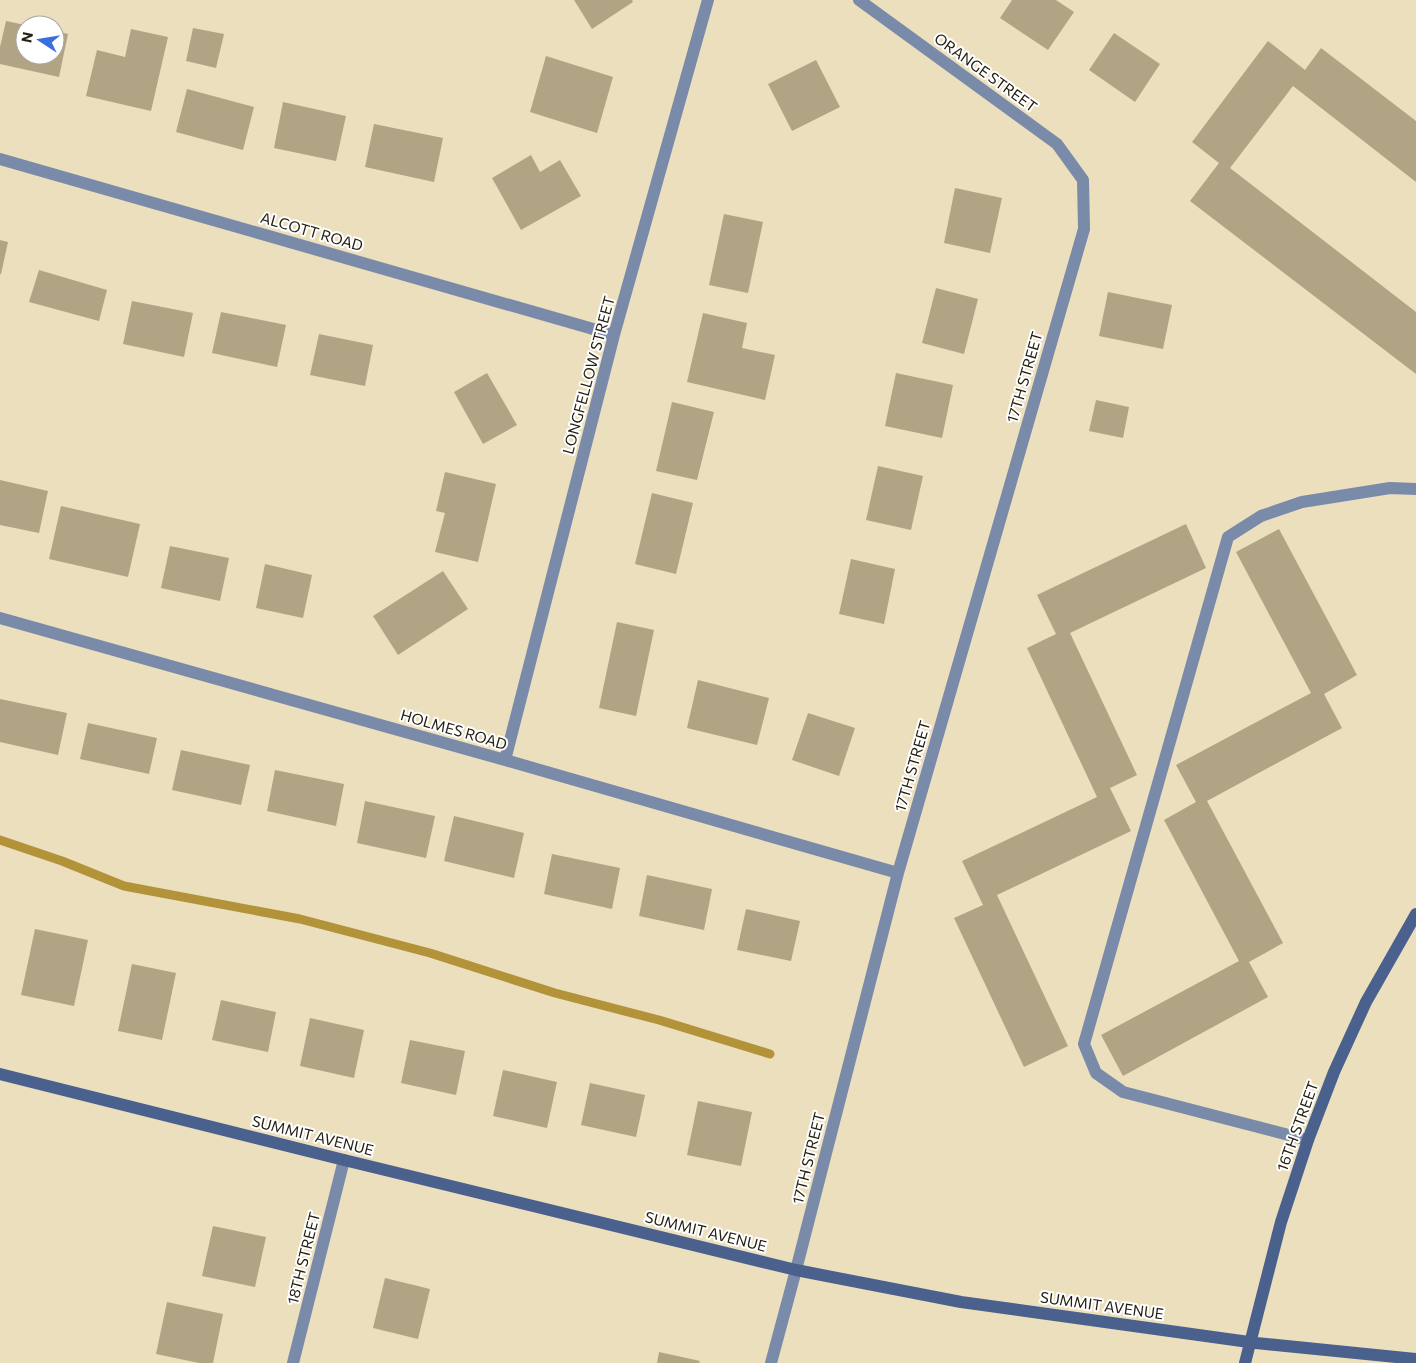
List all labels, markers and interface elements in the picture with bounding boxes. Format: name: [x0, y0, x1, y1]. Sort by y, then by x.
north arrow: [15, 15, 65, 65]
street label: ORANGE STREET: [931, 29, 1041, 115]
text: N: [17, 30, 36, 44]
street label: ALCOTT ROAD: [259, 208, 365, 254]
street label: LONGFELLOW STREET: [558, 294, 618, 456]
street label: 17TH STREET: [1002, 329, 1046, 425]
street label: HOLMES ROAD: [399, 705, 509, 753]
street label: 17TH STREET: [890, 718, 934, 814]
street label: 16TH STREET: [1272, 1078, 1322, 1173]
street label: 17TH STREET: [788, 1110, 828, 1206]
street label: SUMMIT AVENUE: [250, 1111, 376, 1159]
street label: SUMMIT AVENUE: [643, 1207, 769, 1255]
street label: 18TH STREET: [283, 1210, 323, 1306]
street label: SUMMIT AVENUE: [1039, 1287, 1165, 1323]

